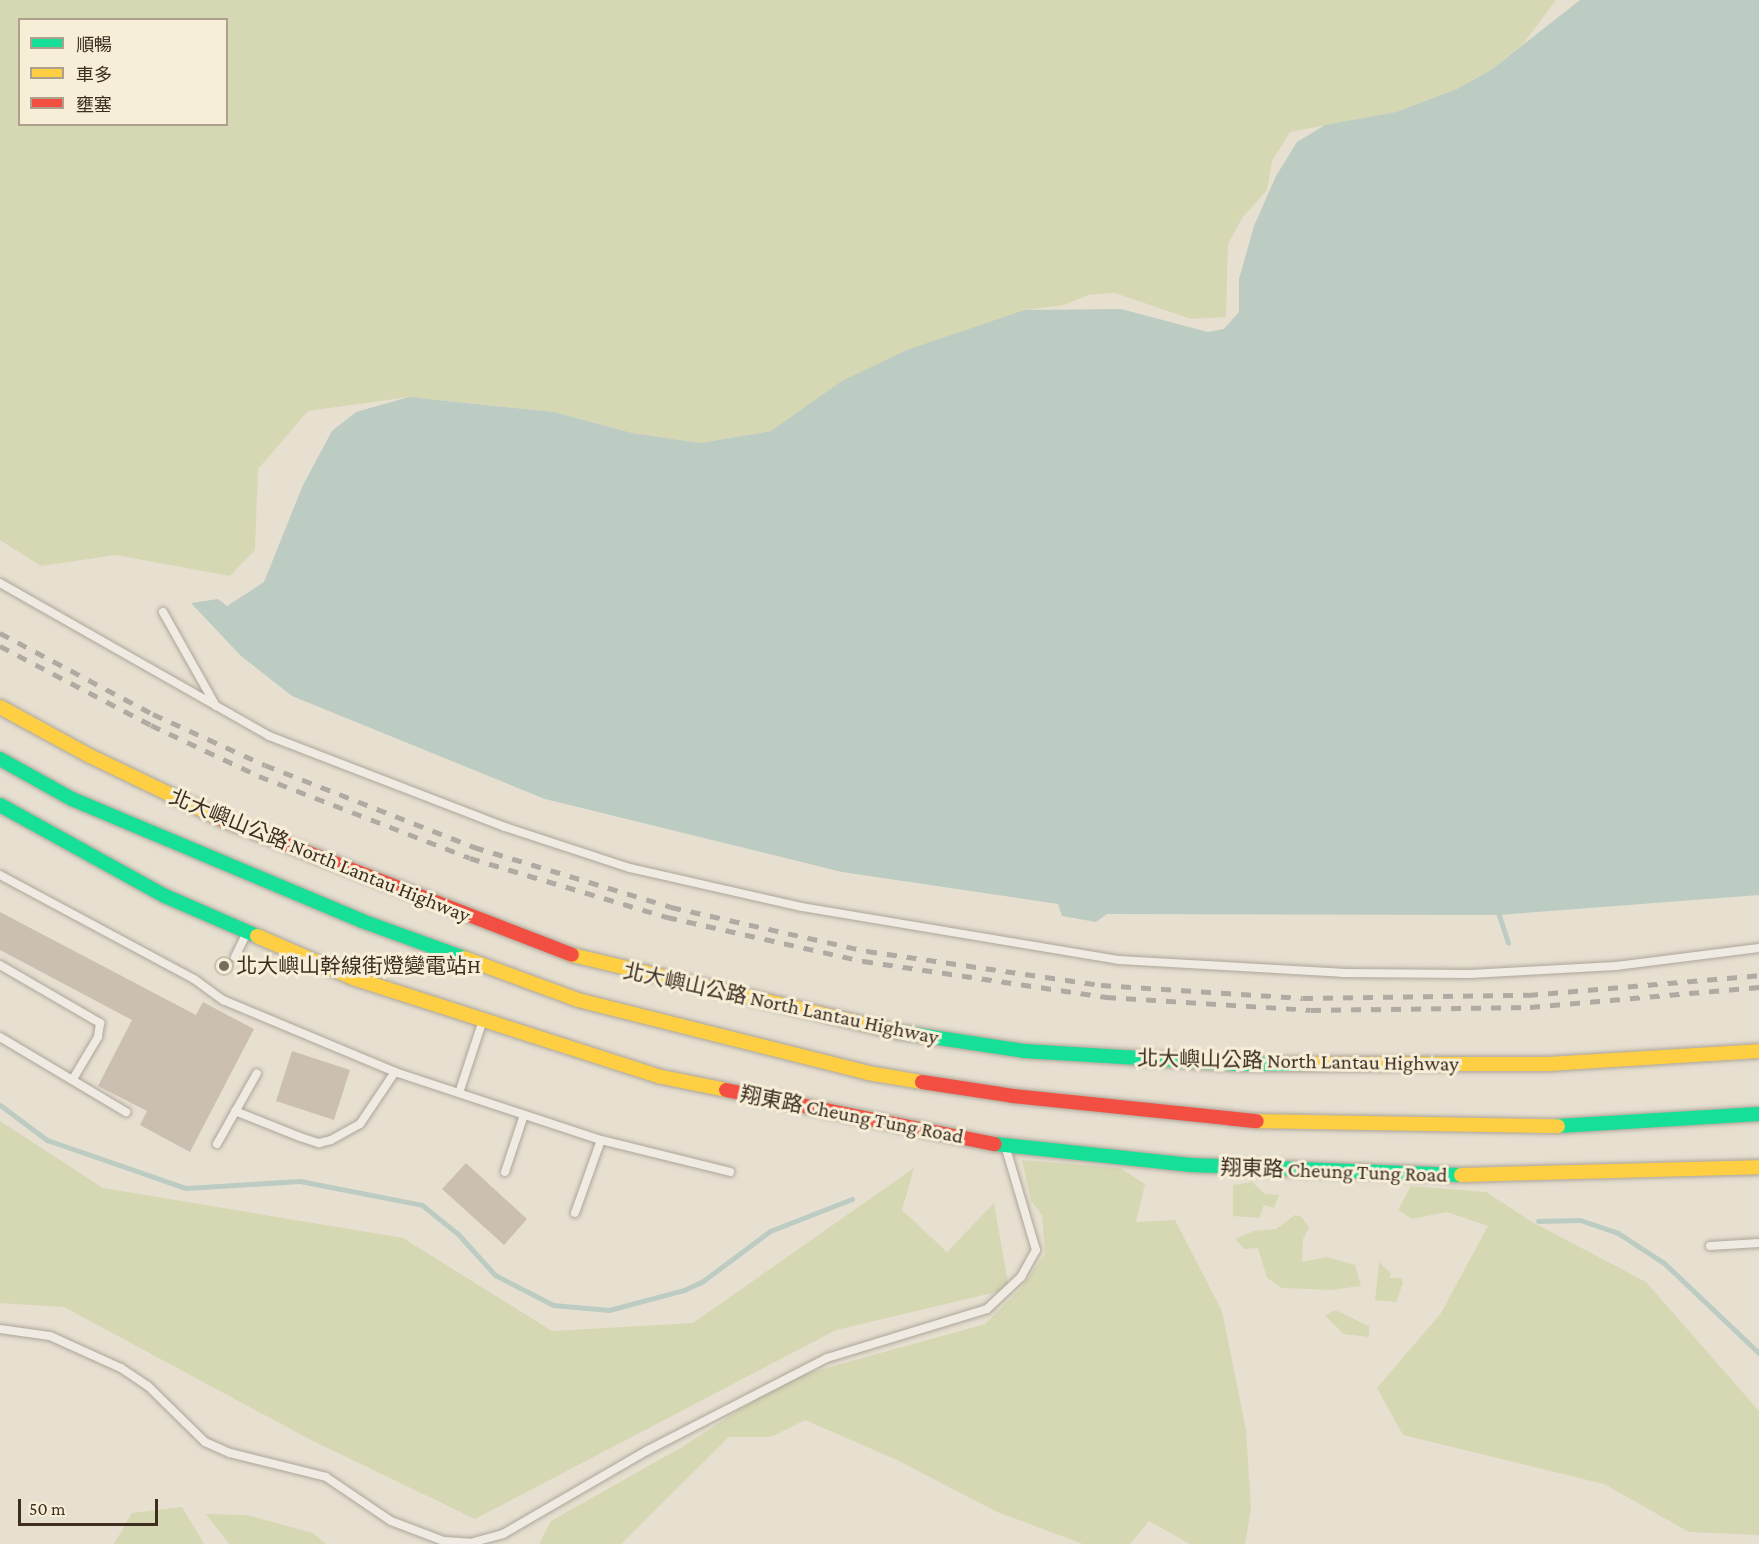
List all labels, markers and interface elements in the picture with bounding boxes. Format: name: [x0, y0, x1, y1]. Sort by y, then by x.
legend: [18, 18, 228, 126]
text: 順暢: [76, 35, 112, 55]
text: 車多: [76, 65, 112, 85]
text: 壅塞: [76, 95, 112, 115]
street label: 北大嶼山公路 North Lantau Highway: [166, 784, 474, 928]
place label: 北大嶼山幹線街燈變電站H: [236, 953, 481, 979]
street label: 北大嶼山公路 North Lantau Highway: [621, 958, 941, 1050]
marker: 北大嶼山幹線街燈變電站H: [217, 959, 231, 973]
street label: 北大嶼山公路 North Lantau Highway: [1137, 1046, 1459, 1076]
street label: 翔東路 Cheung Tung Road: [738, 1081, 966, 1149]
street label: 翔東路 Cheung Tung Road: [1220, 1154, 1448, 1188]
scale bar: [21, 1487, 160, 1525]
text: 50 m: [29, 1499, 66, 1519]

